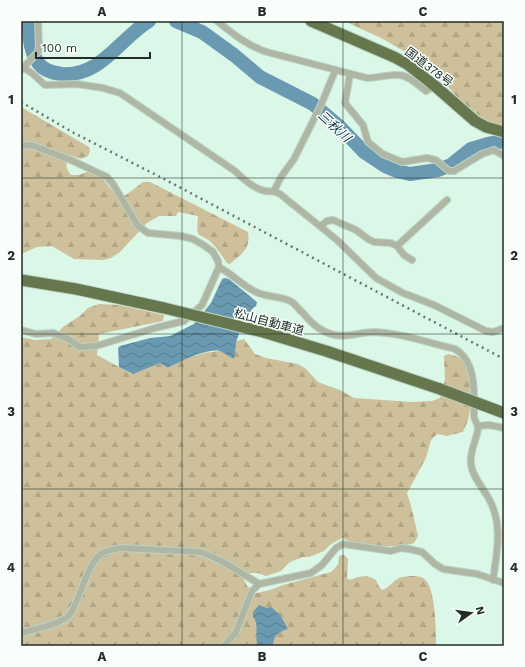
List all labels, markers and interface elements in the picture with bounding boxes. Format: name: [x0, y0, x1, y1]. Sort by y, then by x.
text: A: [98, 4, 107, 19]
text: B: [258, 4, 267, 19]
text: C: [419, 4, 428, 19]
scale bar: [36, 34, 150, 60]
text: 100 m: [42, 41, 77, 55]
street label: 国道378号: [402, 44, 456, 90]
text: 1: [8, 92, 14, 107]
text: 1: [511, 92, 517, 107]
water label: 三秋川: [315, 108, 355, 147]
text: 2: [7, 248, 15, 263]
text: 2: [510, 248, 518, 263]
street label: 松山自動車道: [232, 306, 306, 338]
text: 3: [7, 404, 15, 419]
text: 3: [510, 404, 518, 419]
text: 4: [7, 560, 16, 575]
text: 4: [510, 560, 519, 575]
north arrow: [451, 593, 491, 633]
text: N: [473, 605, 488, 616]
text: A: [98, 649, 107, 664]
text: B: [258, 649, 267, 664]
text: C: [419, 649, 428, 664]

